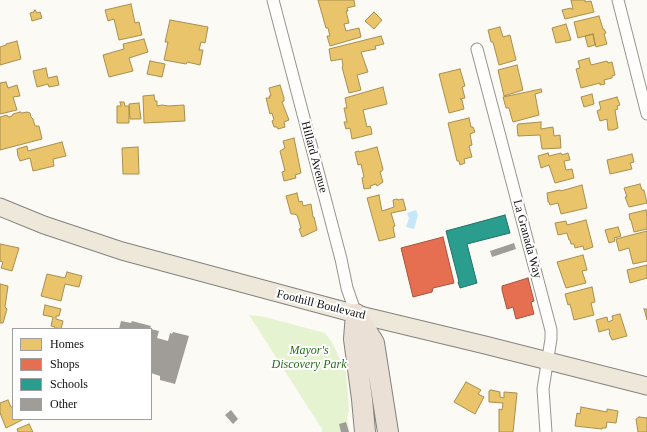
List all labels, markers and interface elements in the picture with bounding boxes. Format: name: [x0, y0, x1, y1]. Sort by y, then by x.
street label: Hillard Avenue: [298, 120, 330, 194]
street label: La Granada Way: [510, 198, 544, 280]
street label: Foothill Boulevard: [275, 287, 367, 323]
legend: [12, 328, 152, 420]
text: Homes: [50, 337, 84, 351]
park label: Mayor's Discovery Park: [272, 344, 346, 372]
text: Shops: [50, 357, 79, 371]
text: Schools: [50, 377, 88, 391]
text: Other: [50, 397, 77, 411]

